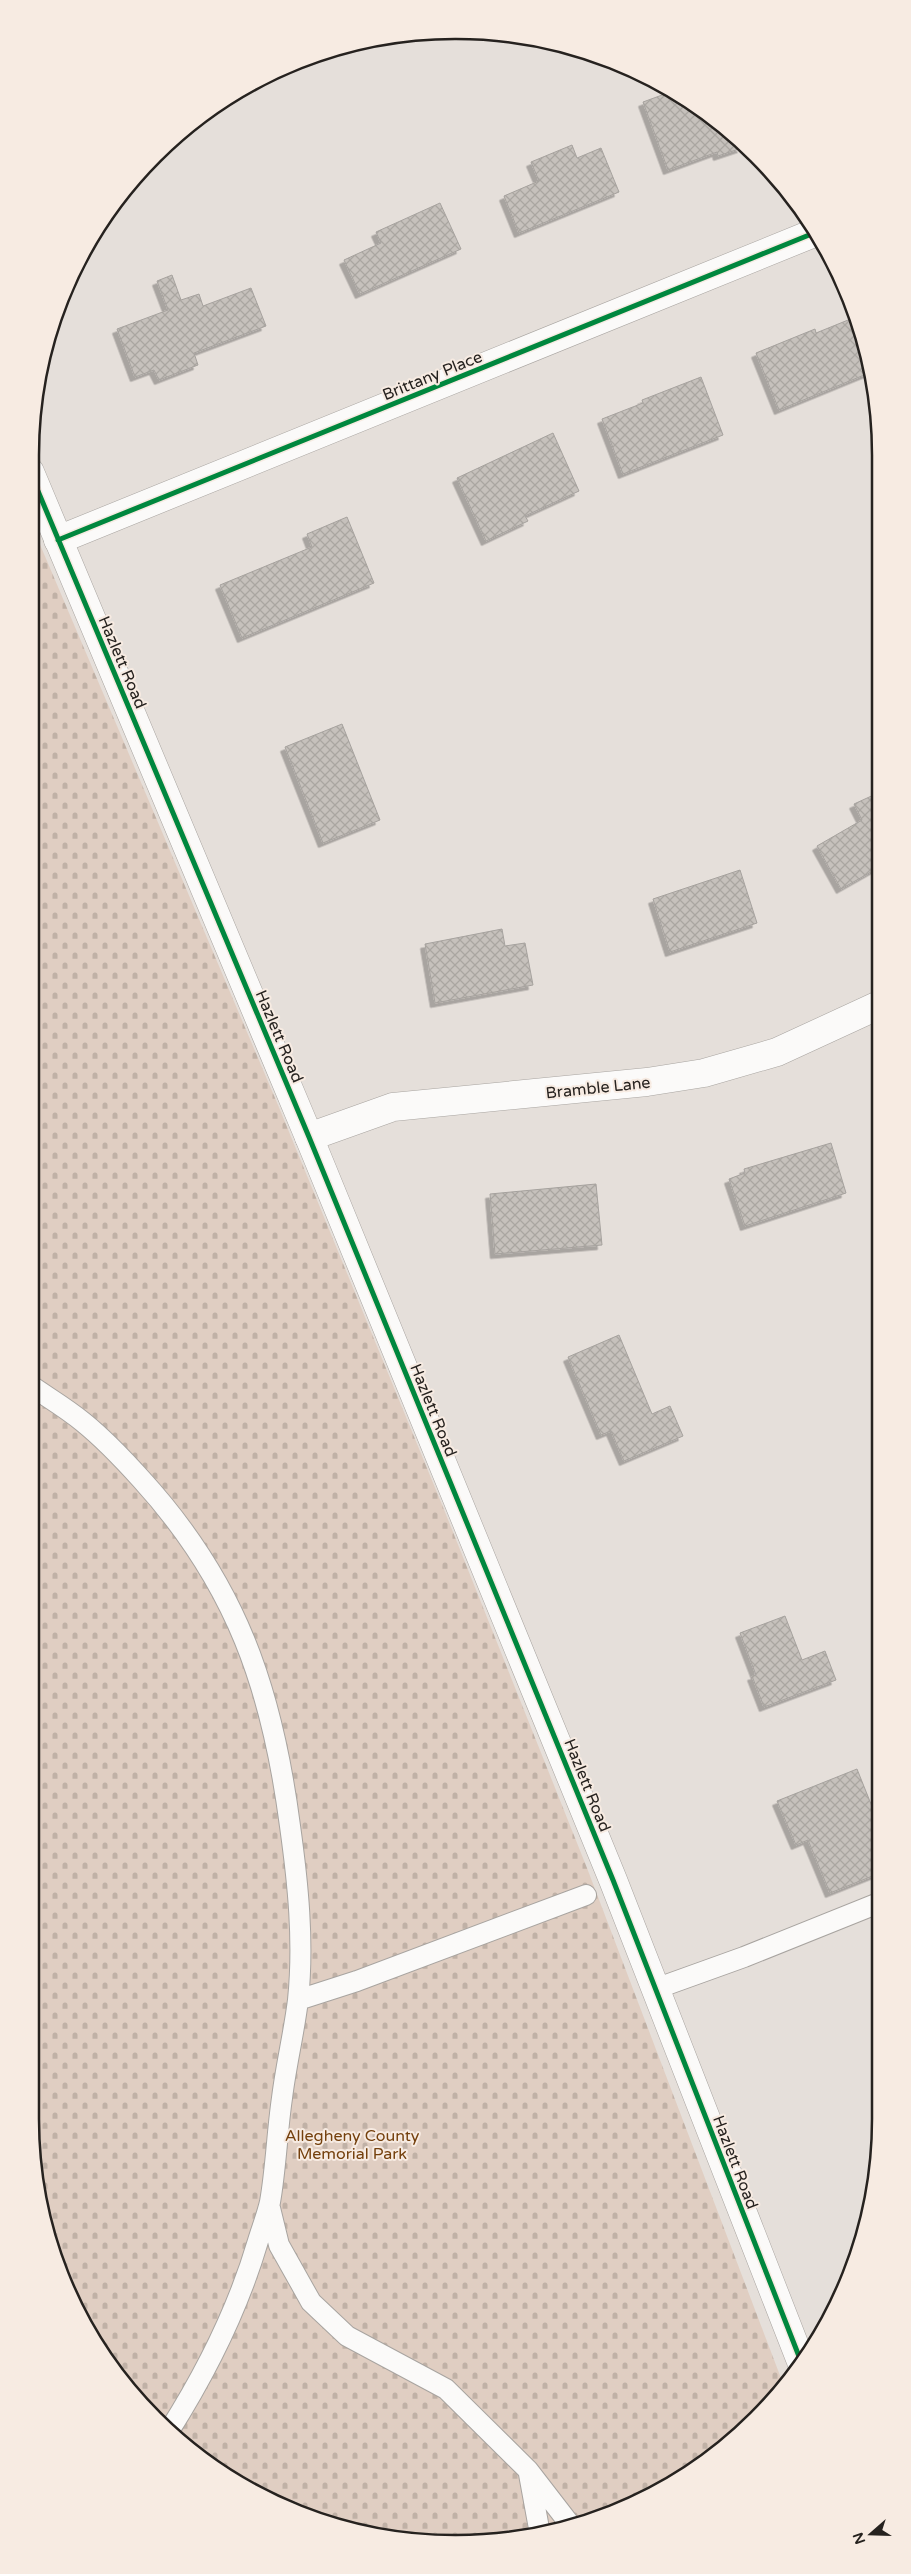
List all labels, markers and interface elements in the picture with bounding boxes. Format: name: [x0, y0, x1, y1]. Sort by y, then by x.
street label: Brittany Place: [380, 347, 485, 405]
street label: Hazlett Road: [94, 613, 151, 712]
street label: Hazlett Road: [251, 987, 308, 1086]
street label: Bramble Lane: [545, 1073, 651, 1103]
street label: Hazlett Road: [405, 1361, 461, 1460]
street label: Hazlett Road: [559, 1736, 615, 1835]
street label: Hazlett Road: [708, 2113, 762, 2212]
park label: Allegheny County Memorial Park: [285, 2126, 420, 2164]
north arrow: [846, 2509, 896, 2559]
text: N: [849, 2530, 869, 2546]

